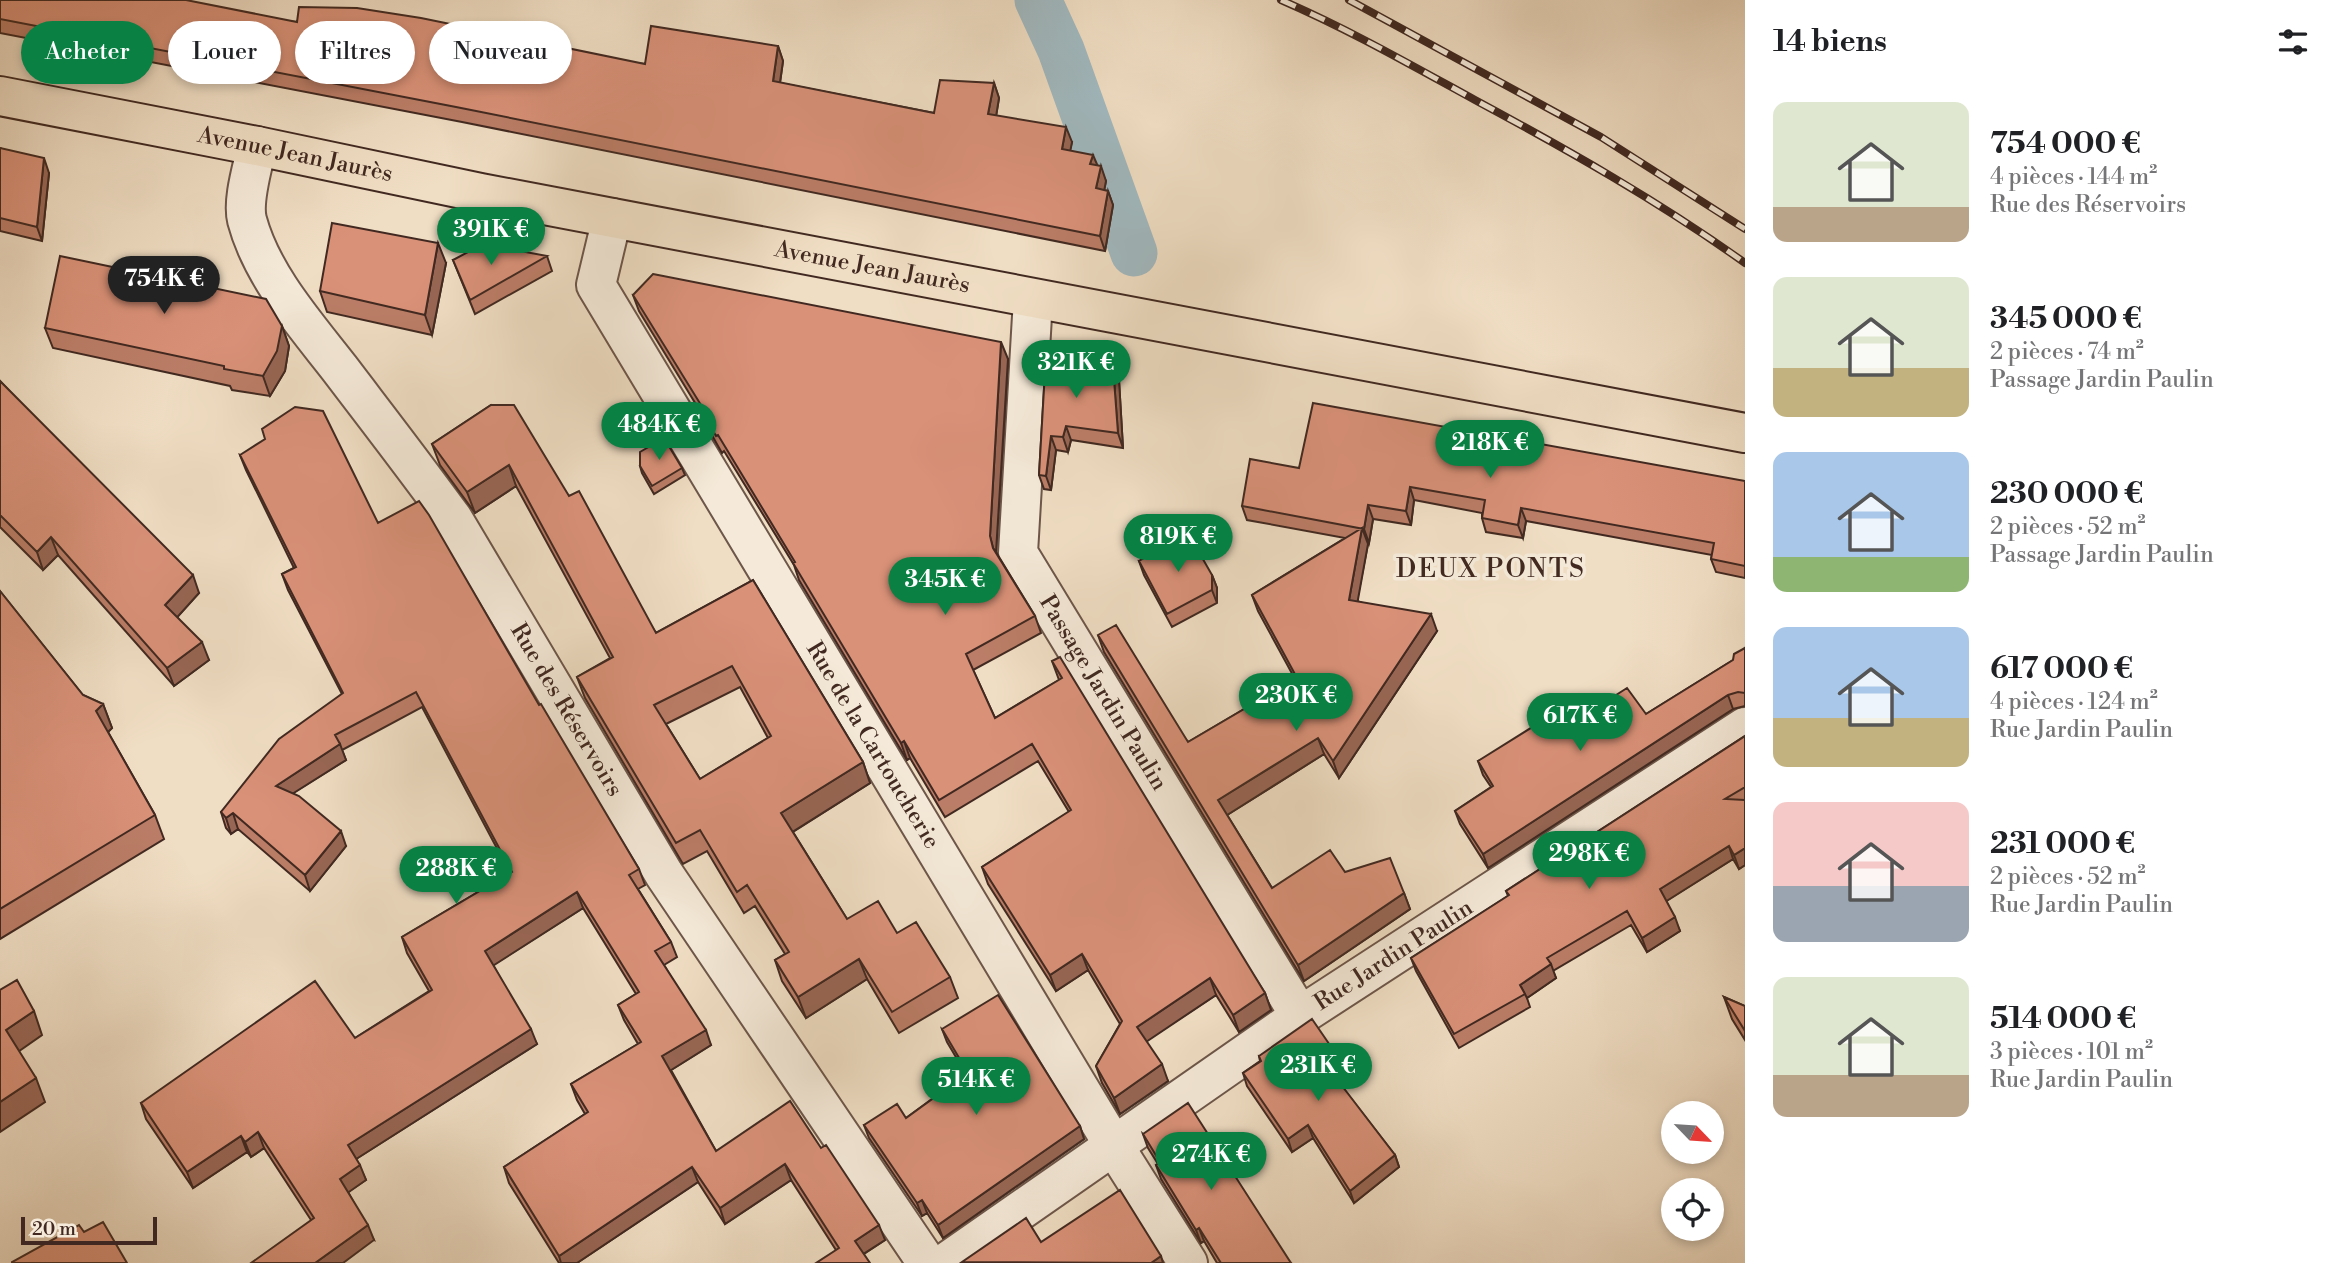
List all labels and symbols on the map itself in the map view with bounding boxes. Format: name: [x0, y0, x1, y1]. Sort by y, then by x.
street label: Avenue Jean Jaurès: [195, 121, 395, 188]
pin: 391K €: [434, 208, 548, 267]
street label: Avenue Jean Jaurès: [771, 235, 972, 300]
pin: 754K €: [107, 256, 221, 316]
pin: 321K €: [1019, 340, 1133, 400]
pin: 484K €: [602, 402, 716, 462]
pin: 218K €: [1433, 420, 1547, 480]
pin: 819K €: [1121, 514, 1235, 574]
district label: DEUX PONTS: [1396, 553, 1586, 585]
pin: 345K €: [888, 558, 1002, 617]
street label: Passage Jardin Paulin: [1033, 590, 1173, 796]
street label: Rue des Réservoirs: [504, 618, 629, 801]
street label: Rue de la Cartoucherie: [800, 637, 946, 854]
pin: 230K €: [1239, 674, 1353, 733]
pin: 617K €: [1523, 694, 1637, 753]
pin: 298K €: [1532, 832, 1646, 891]
pin: 288K €: [399, 846, 513, 906]
street label: Rue Jardin Paulin: [1309, 893, 1478, 1017]
pin: 231K €: [1261, 1044, 1375, 1103]
pin: 514K €: [919, 1058, 1033, 1117]
north arrow: [1661, 1101, 1724, 1164]
pin: 274K €: [1154, 1132, 1268, 1192]
scale bar: [21, 1214, 158, 1246]

